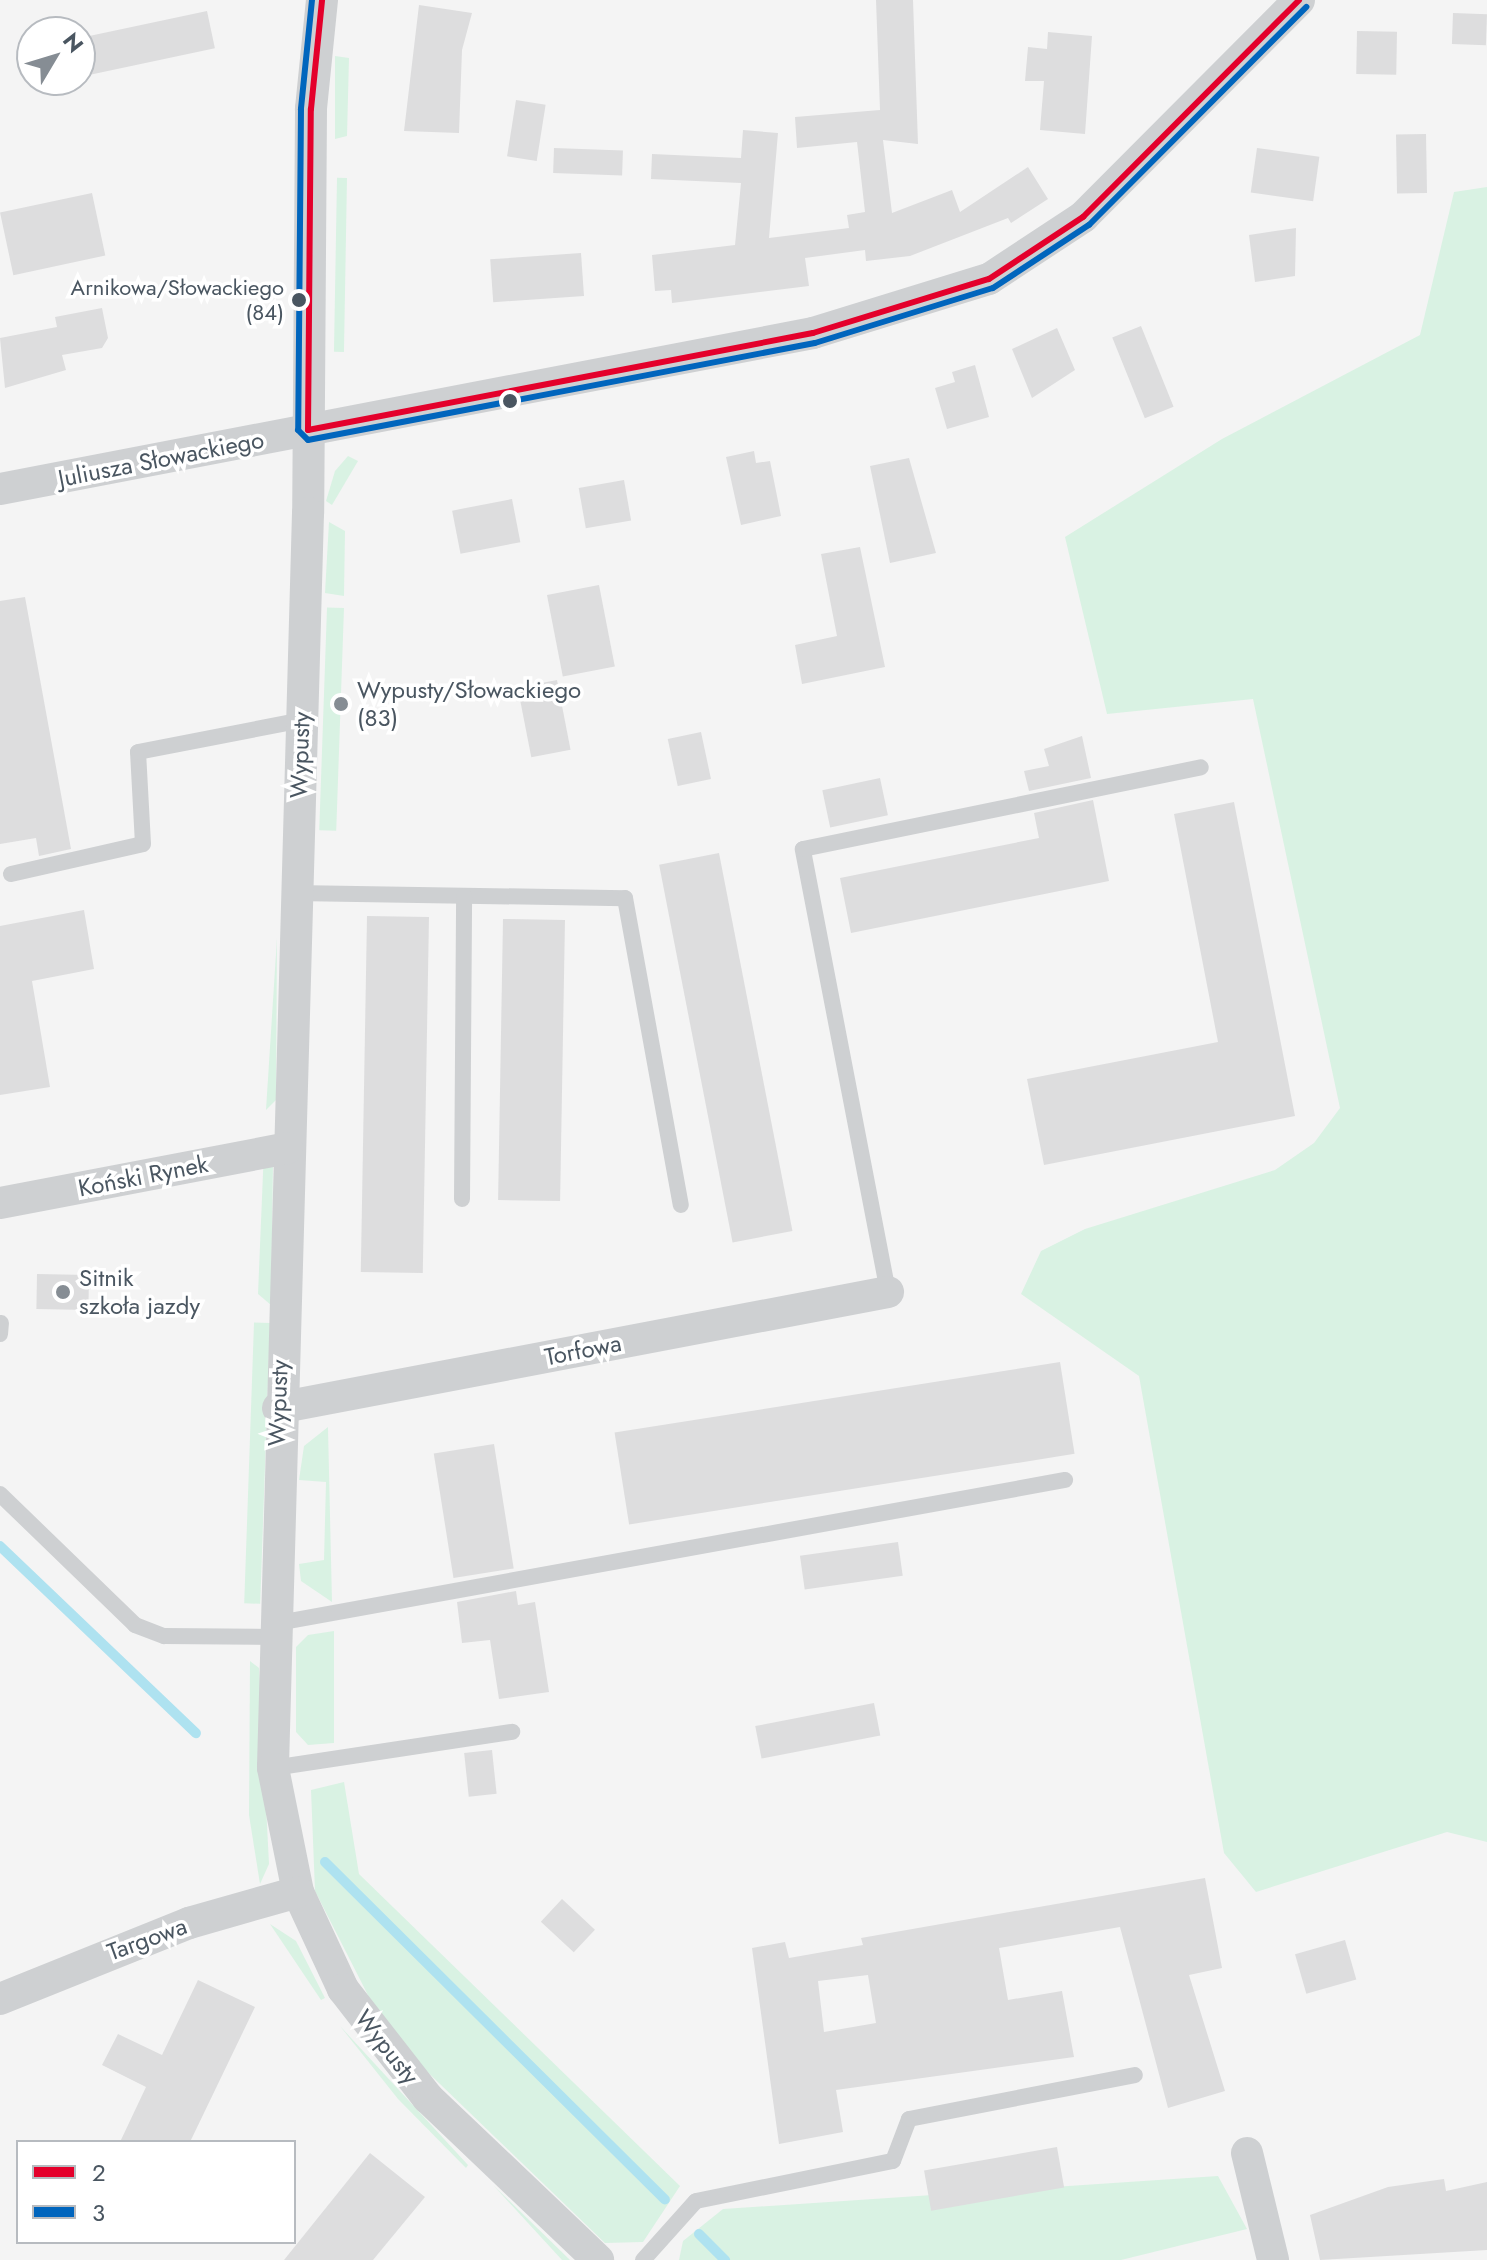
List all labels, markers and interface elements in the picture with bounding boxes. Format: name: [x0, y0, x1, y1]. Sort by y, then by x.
north arrow: [16, 16, 96, 96]
text: N: [55, 26, 91, 59]
place label: Arnikowa/Słowackiego (84): [71, 274, 284, 326]
marker: Arnikowa/Słowackiego (84): [291, 292, 307, 308]
unlabelled marker: [502, 393, 518, 409]
street label: Juliusza Słowackiego: [56, 425, 266, 493]
place label: Wypusty/Słowackiego (83): [357, 676, 581, 732]
marker: Wypusty/Słowackiego (83): [332, 695, 350, 713]
street label: Wypusty: [284, 711, 316, 799]
street label: Koński Rynek: [76, 1149, 210, 1203]
place label: Sitnik szkoła jazdy: [79, 1264, 200, 1320]
marker: Sitnik szkoła jazdy: [54, 1283, 72, 1301]
street label: Torfowa: [542, 1328, 624, 1372]
street label: Wypusty: [262, 1359, 294, 1447]
street label: Targowa: [103, 1911, 191, 1967]
street label: Wypusty: [349, 2004, 425, 2090]
legend: [16, 2140, 296, 2244]
text: 2: [92, 2155, 106, 2190]
text: 3: [92, 2195, 105, 2230]

